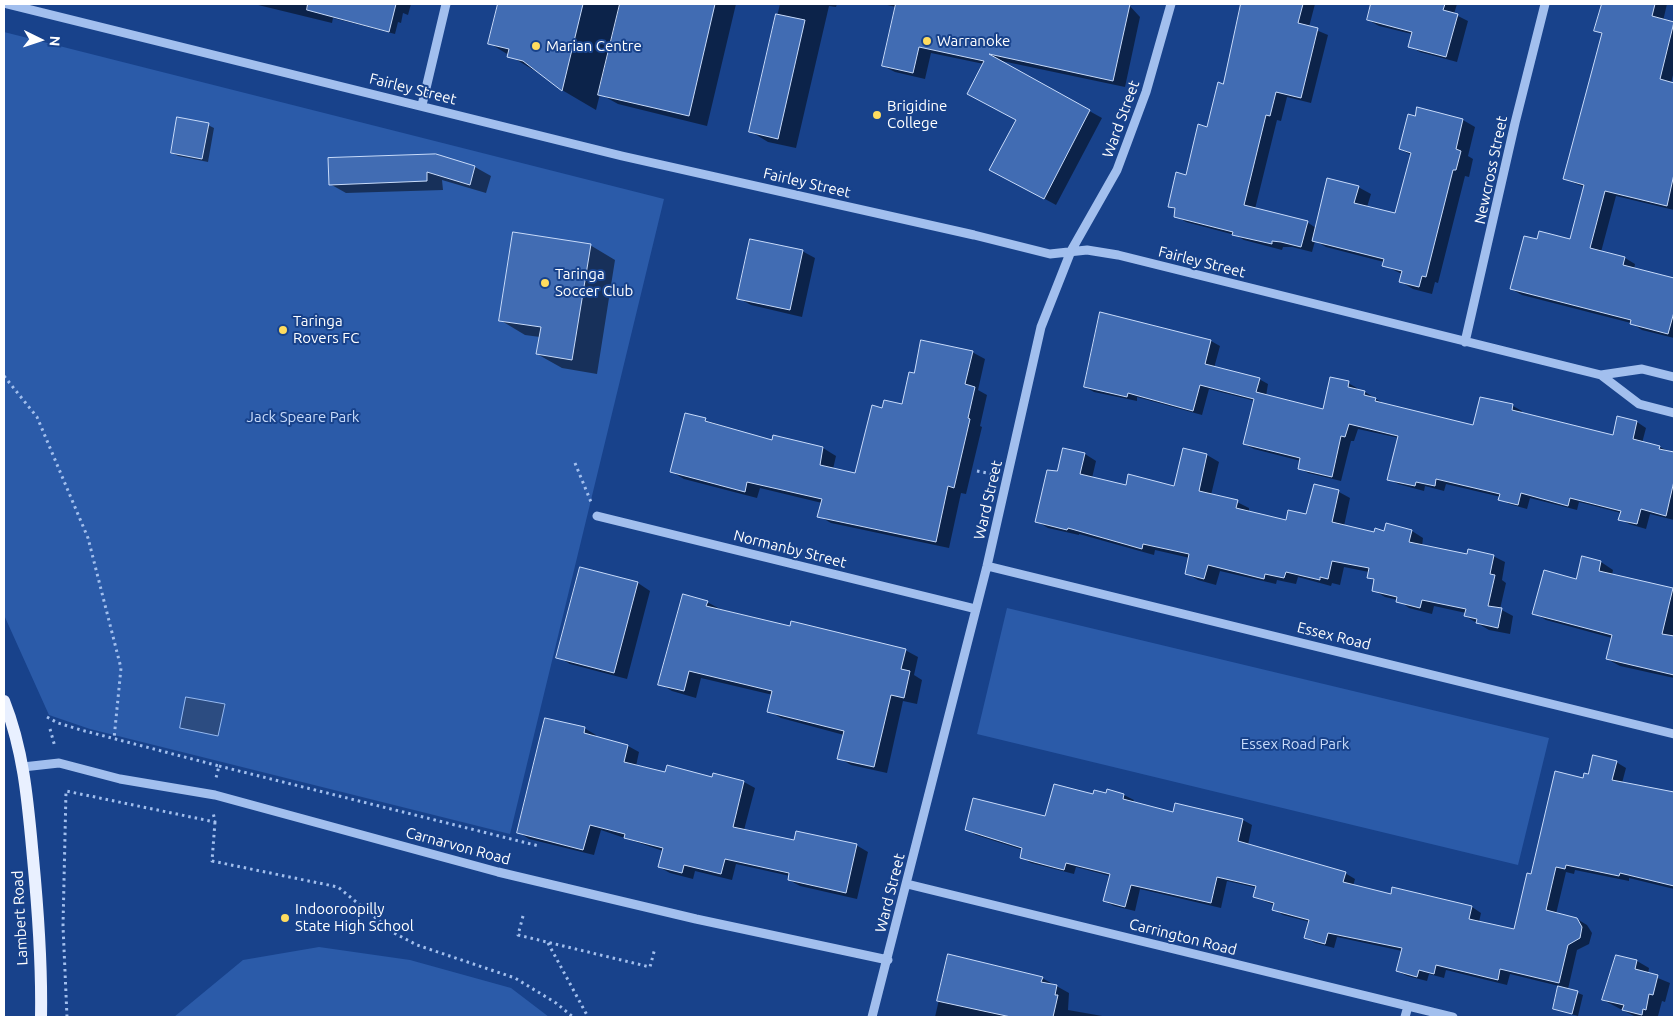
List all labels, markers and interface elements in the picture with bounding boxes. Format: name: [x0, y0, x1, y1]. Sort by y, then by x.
north arrow: [15, 15, 65, 65]
place label: Warranoke: [937, 32, 1010, 50]
text: N: [47, 35, 63, 47]
marker: Warranoke: [921, 35, 933, 47]
place label: Marian Centre: [546, 37, 642, 55]
marker: Marian Centre: [530, 40, 542, 52]
street label: Fairley Street: [368, 69, 458, 109]
street label: Ward Street: [1099, 78, 1143, 160]
place label: Brigidine College: [887, 97, 947, 132]
marker: Brigidine College: [871, 109, 883, 121]
street label: Newcross Street: [1471, 114, 1511, 226]
street label: Fairley Street: [762, 164, 852, 202]
street label: Fairley Street: [1157, 242, 1247, 282]
place label: Taringa Soccer Club: [555, 265, 633, 300]
marker: Taringa Soccer Club: [539, 277, 551, 289]
place label: Taringa Rovers FC: [293, 312, 359, 347]
marker: Taringa Rovers FC: [277, 324, 289, 336]
park label: Jack Speare Park: [247, 408, 359, 426]
street label: Ward Street: [970, 458, 1006, 542]
street label: Normanby Street: [732, 526, 848, 572]
street label: Essex Road: [1295, 618, 1373, 654]
park label: Essex Road Park: [1241, 735, 1349, 753]
street label: Carnarvon Road: [404, 823, 512, 869]
street label: Ward Street: [871, 852, 909, 934]
street label: Lambert Road: [9, 870, 31, 966]
place label: Indooroopilly State High School: [295, 900, 414, 935]
marker: Indooroopilly State High School: [279, 912, 291, 924]
street label: Carrington Road: [1127, 915, 1239, 959]

